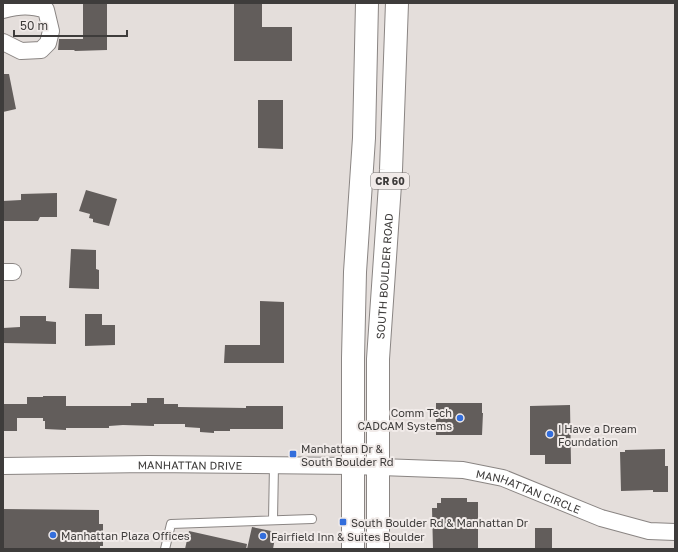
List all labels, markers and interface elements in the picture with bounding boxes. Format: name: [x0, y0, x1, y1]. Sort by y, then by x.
scale bar: [14, 12, 127, 38]
text: 50 m: [20, 18, 48, 33]
road number: CR 60: [371, 173, 409, 189]
street label: SOUTH BOULDER ROAD: [373, 213, 395, 340]
place label: Comm Tech CADCAM Systems: [358, 406, 452, 432]
marker: Comm Tech CADCAM Systems: [455, 413, 465, 423]
place label: I Have a Dream Foundation: [558, 422, 637, 448]
marker: I Have a Dream Foundation: [545, 429, 555, 439]
place label: Manhattan Dr & South Boulder Rd: [301, 442, 394, 468]
marker: Manhattan Dr & South Boulder Rd: [288, 449, 298, 459]
street label: MANHATTAN DRIVE: [138, 457, 243, 471]
street label: MANHATTAN CIRCLE: [475, 466, 583, 516]
place label: South Boulder Rd & Manhattan Dr: [351, 516, 529, 529]
marker: South Boulder Rd & Manhattan Dr: [338, 517, 348, 527]
place label: Manhattan Plaza Offices: [61, 529, 190, 542]
marker: Manhattan Plaza Offices: [48, 530, 58, 540]
place label: Fairfield Inn & Suites Boulder: [271, 530, 425, 543]
marker: Fairfield Inn & Suites Boulder: [258, 531, 268, 541]

